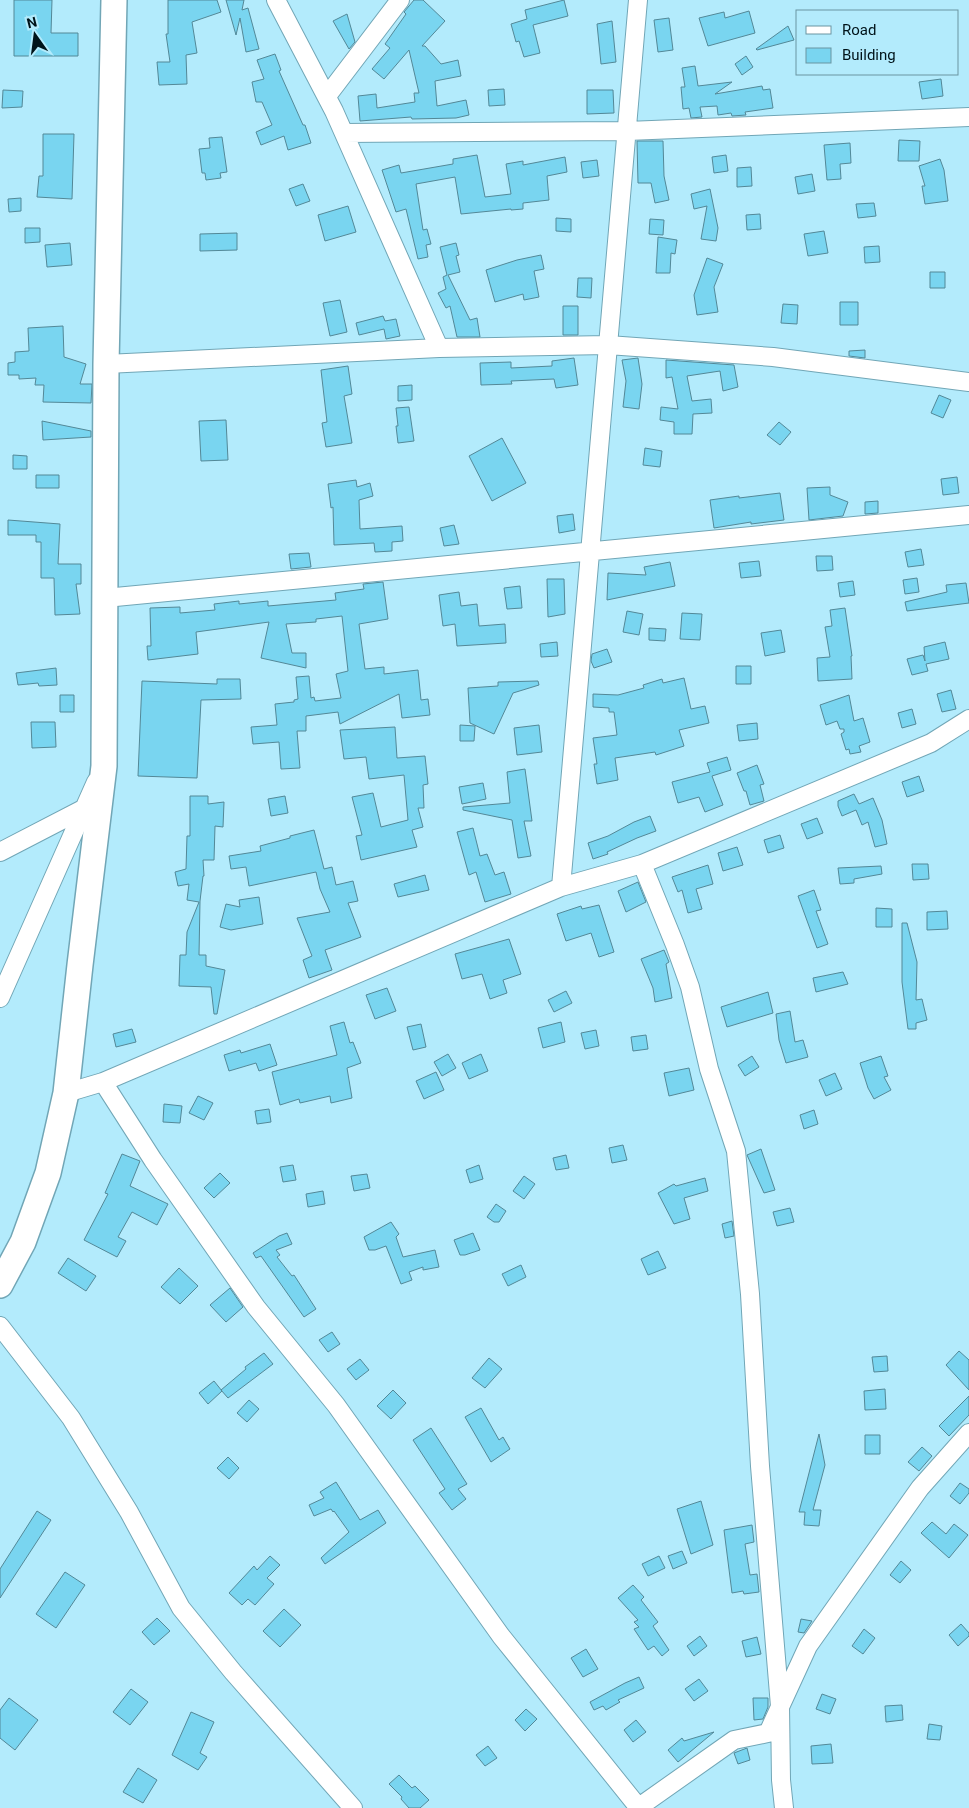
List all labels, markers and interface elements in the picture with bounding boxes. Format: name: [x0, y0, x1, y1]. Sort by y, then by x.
north arrow: [10, 10, 60, 60]
legend: [796, 10, 959, 75]
text: N: [25, 13, 39, 31]
text: Road: [842, 21, 876, 39]
text: Building: [842, 46, 896, 64]

